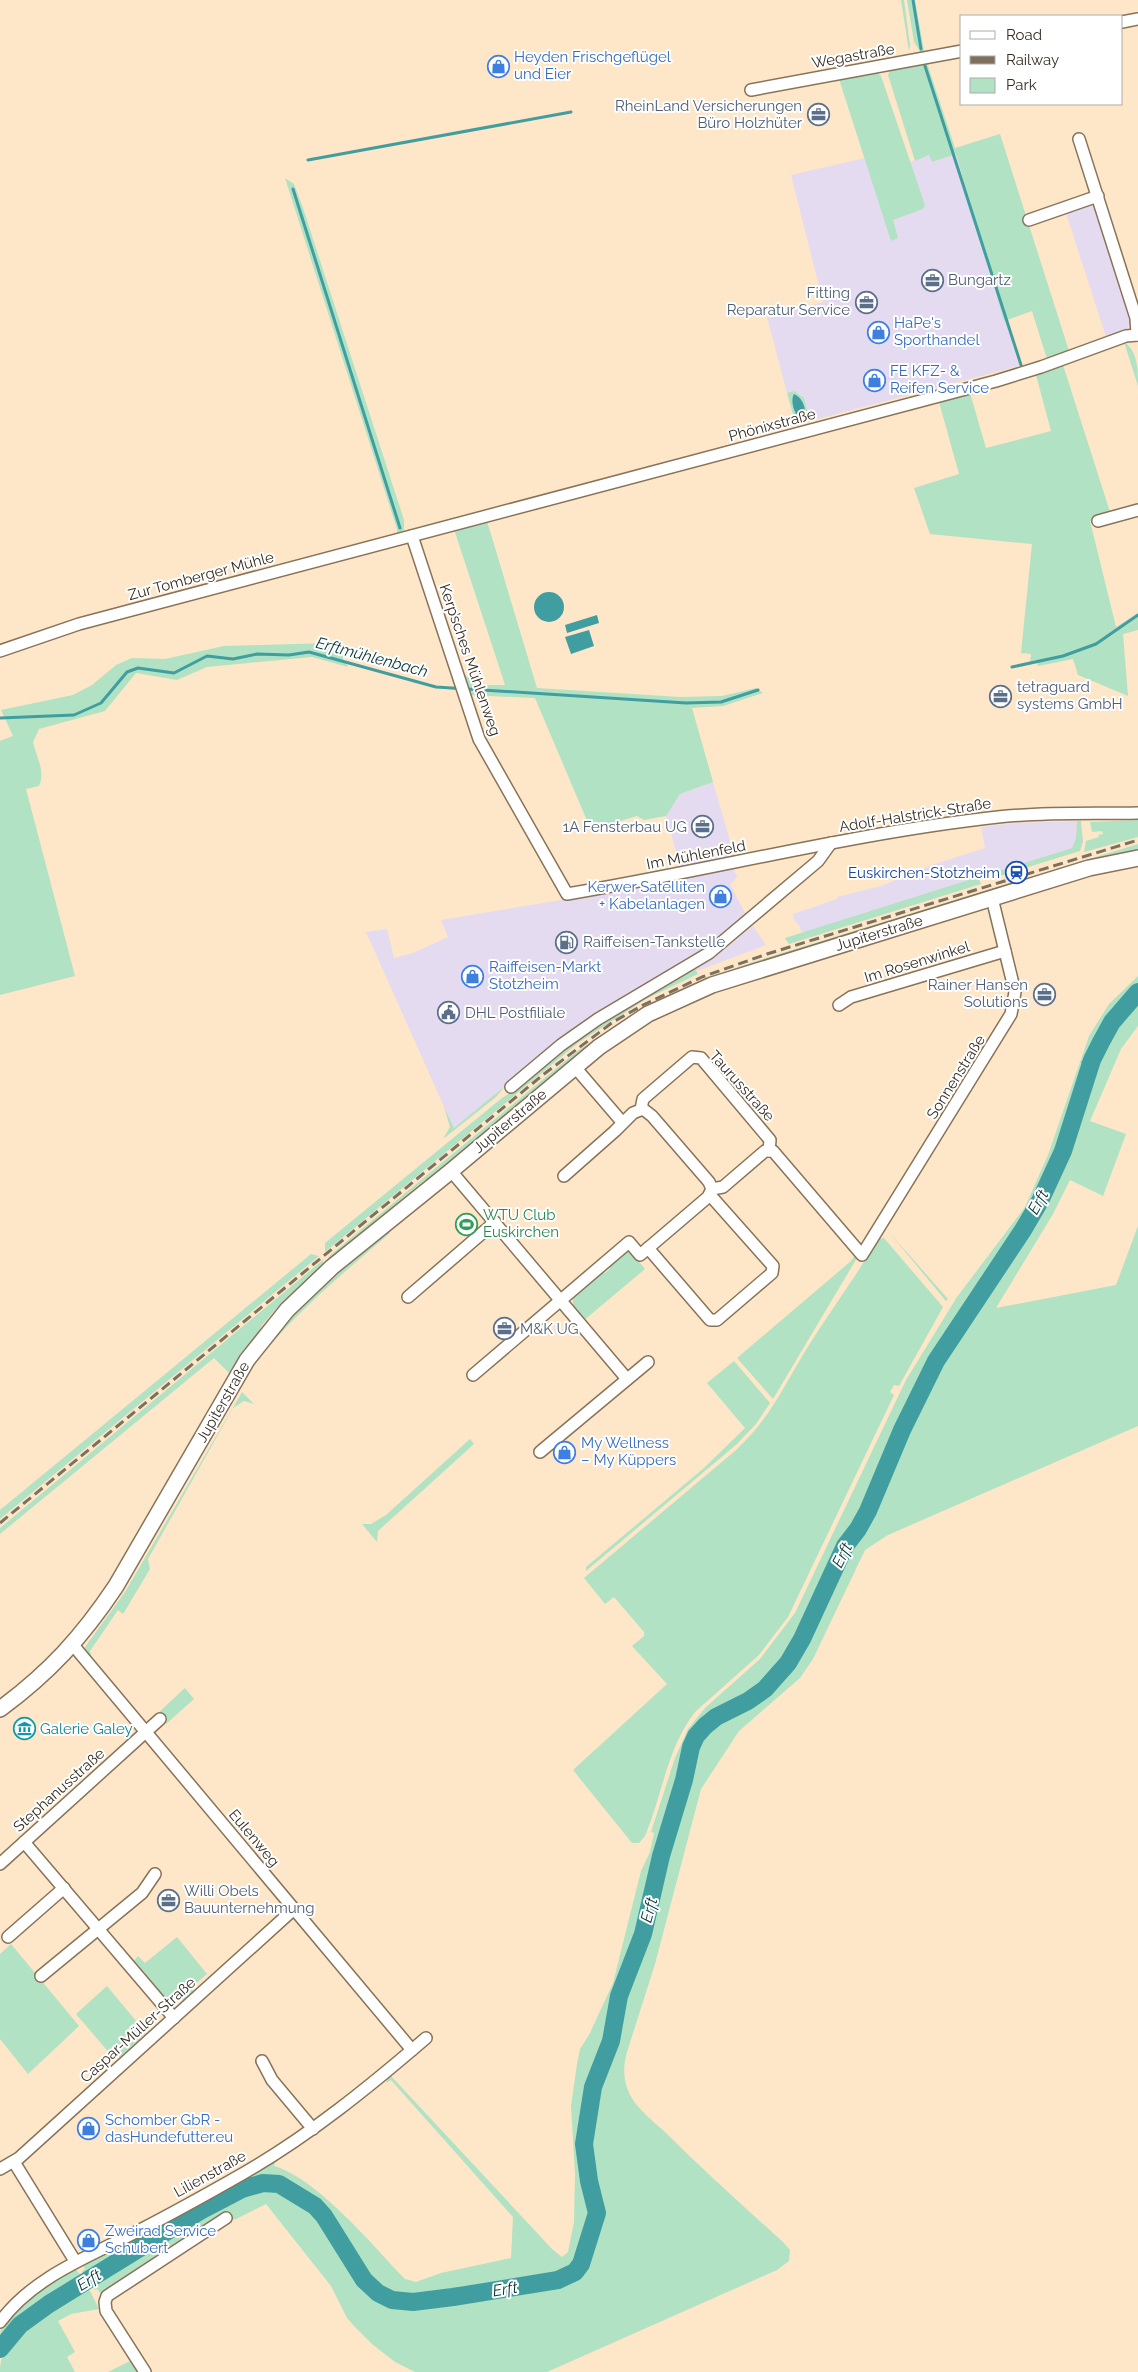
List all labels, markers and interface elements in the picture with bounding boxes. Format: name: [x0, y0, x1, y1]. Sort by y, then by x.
legend: [960, 15, 1123, 105]
text: Road: [1006, 26, 1042, 44]
street label: Wegastraße: [810, 40, 896, 72]
place label: Heyden Frischgeflügel und Eier: [514, 48, 672, 83]
text: Railway: [1006, 51, 1059, 69]
shop icon: Heyden Frischgeflügel und Eier: [486, 54, 510, 78]
text: Park: [1006, 76, 1037, 94]
place label: RheinLand Versicherungen Büro Holzhüter: [615, 97, 803, 132]
office icon: RheinLand Versicherungen Büro Holzhüter: [806, 103, 830, 127]
office icon: Bungartz: [920, 268, 944, 292]
place label: Bungartz: [948, 271, 1011, 289]
place label: Fitting Reparatur Service: [727, 284, 850, 319]
office icon: Fitting Reparatur Service: [854, 290, 878, 314]
place label: HaPe's Sporthandel: [894, 314, 980, 349]
shop icon: HaPe's Sporthandel: [866, 320, 890, 344]
place label: FE KFZ- & Reifen Service: [890, 362, 989, 397]
shop icon: FE KFZ- & Reifen Service: [862, 368, 886, 392]
street label: Phönixstraße: [727, 405, 818, 445]
street label: Zur Tomberger Mühle: [126, 548, 276, 604]
street label: Kerp’sches Mühlenweg: [436, 582, 504, 738]
water label: Erftmühlenbach: [314, 633, 430, 681]
place label: tetraguard systems GmbH: [1017, 678, 1123, 713]
office icon: tetraguard systems GmbH: [989, 684, 1013, 708]
street label: Adolf-Halstrick-Straße: [838, 794, 992, 836]
office icon: 1A Fensterbau UG: [691, 815, 715, 839]
place label: 1A Fensterbau UG: [563, 818, 687, 836]
street label: Im Mühlenfeld: [645, 837, 747, 873]
station icon: Euskirchen-Stotzheim: [1004, 861, 1028, 885]
place label: Euskirchen-Stotzheim: [848, 864, 1000, 882]
place label: Kerwer Satelliten + Kabelanlagen: [587, 878, 705, 913]
shop icon: Kerwer Satelliten + Kabelanlagen: [709, 884, 733, 908]
street label: Jupiterstraße: [833, 911, 925, 955]
fuel station icon: Raiffeisen-Tankstelle: [555, 930, 579, 954]
place label: Raiffeisen-Tankstelle: [583, 933, 725, 951]
street label: Im Rosenwinkel: [862, 937, 973, 987]
place label: Raiffeisen-Markt Stotzheim: [489, 958, 601, 993]
shop icon: Raiffeisen-Markt Stotzheim: [461, 964, 485, 988]
place label: Rainer Hansen Solutions: [928, 976, 1028, 1011]
office icon: Rainer Hansen Solutions: [1032, 982, 1056, 1006]
public building icon: DHL Postfiliale: [437, 1001, 461, 1025]
place label: DHL Postfiliale: [465, 1004, 565, 1022]
street label: Sonnenstraße: [923, 1031, 989, 1122]
street label: Taurusstraße: [706, 1047, 779, 1125]
street label: Jupiterstraße: [470, 1085, 551, 1157]
water label: Erft: [1024, 1186, 1053, 1218]
place label: WTU Club Euskirchen: [483, 1206, 559, 1241]
sports icon: WTU Club Euskirchen: [455, 1212, 479, 1236]
office icon: M&K UG: [492, 1317, 516, 1341]
place label: M&K UG: [520, 1320, 579, 1338]
street label: Jupiterstraße: [193, 1358, 253, 1446]
place label: My Wellness – My Küppers: [581, 1434, 676, 1469]
shop icon: My Wellness – My Küppers: [553, 1440, 577, 1464]
water label: Erft: [828, 1539, 857, 1570]
museum icon: Galerie Galey: [12, 1717, 36, 1741]
place label: Galerie Galey: [40, 1720, 133, 1738]
street label: Stephanusstraße: [10, 1744, 108, 1836]
street label: Eulenweg: [225, 1806, 283, 1870]
place label: Willi Obels Bauunternehmung: [184, 1882, 315, 1917]
office icon: Willi Obels Bauunternehmung: [156, 1888, 180, 1912]
water label: Erft: [637, 1895, 662, 1925]
street label: Caspar-Müller-Straße: [77, 1973, 199, 2086]
place label: Schomber GbR - dasHundefutter.eu: [105, 2111, 233, 2146]
shop icon: Schomber GbR - dasHundefutter.eu: [77, 2117, 101, 2141]
street label: Lilienstraße: [171, 2147, 249, 2201]
place label: Zweirad Service Schubert: [105, 2222, 216, 2257]
shop icon: Zweirad Service Schubert: [77, 2228, 101, 2252]
water label: Erft: [73, 2265, 105, 2295]
water label: Erft: [491, 2278, 520, 2300]

